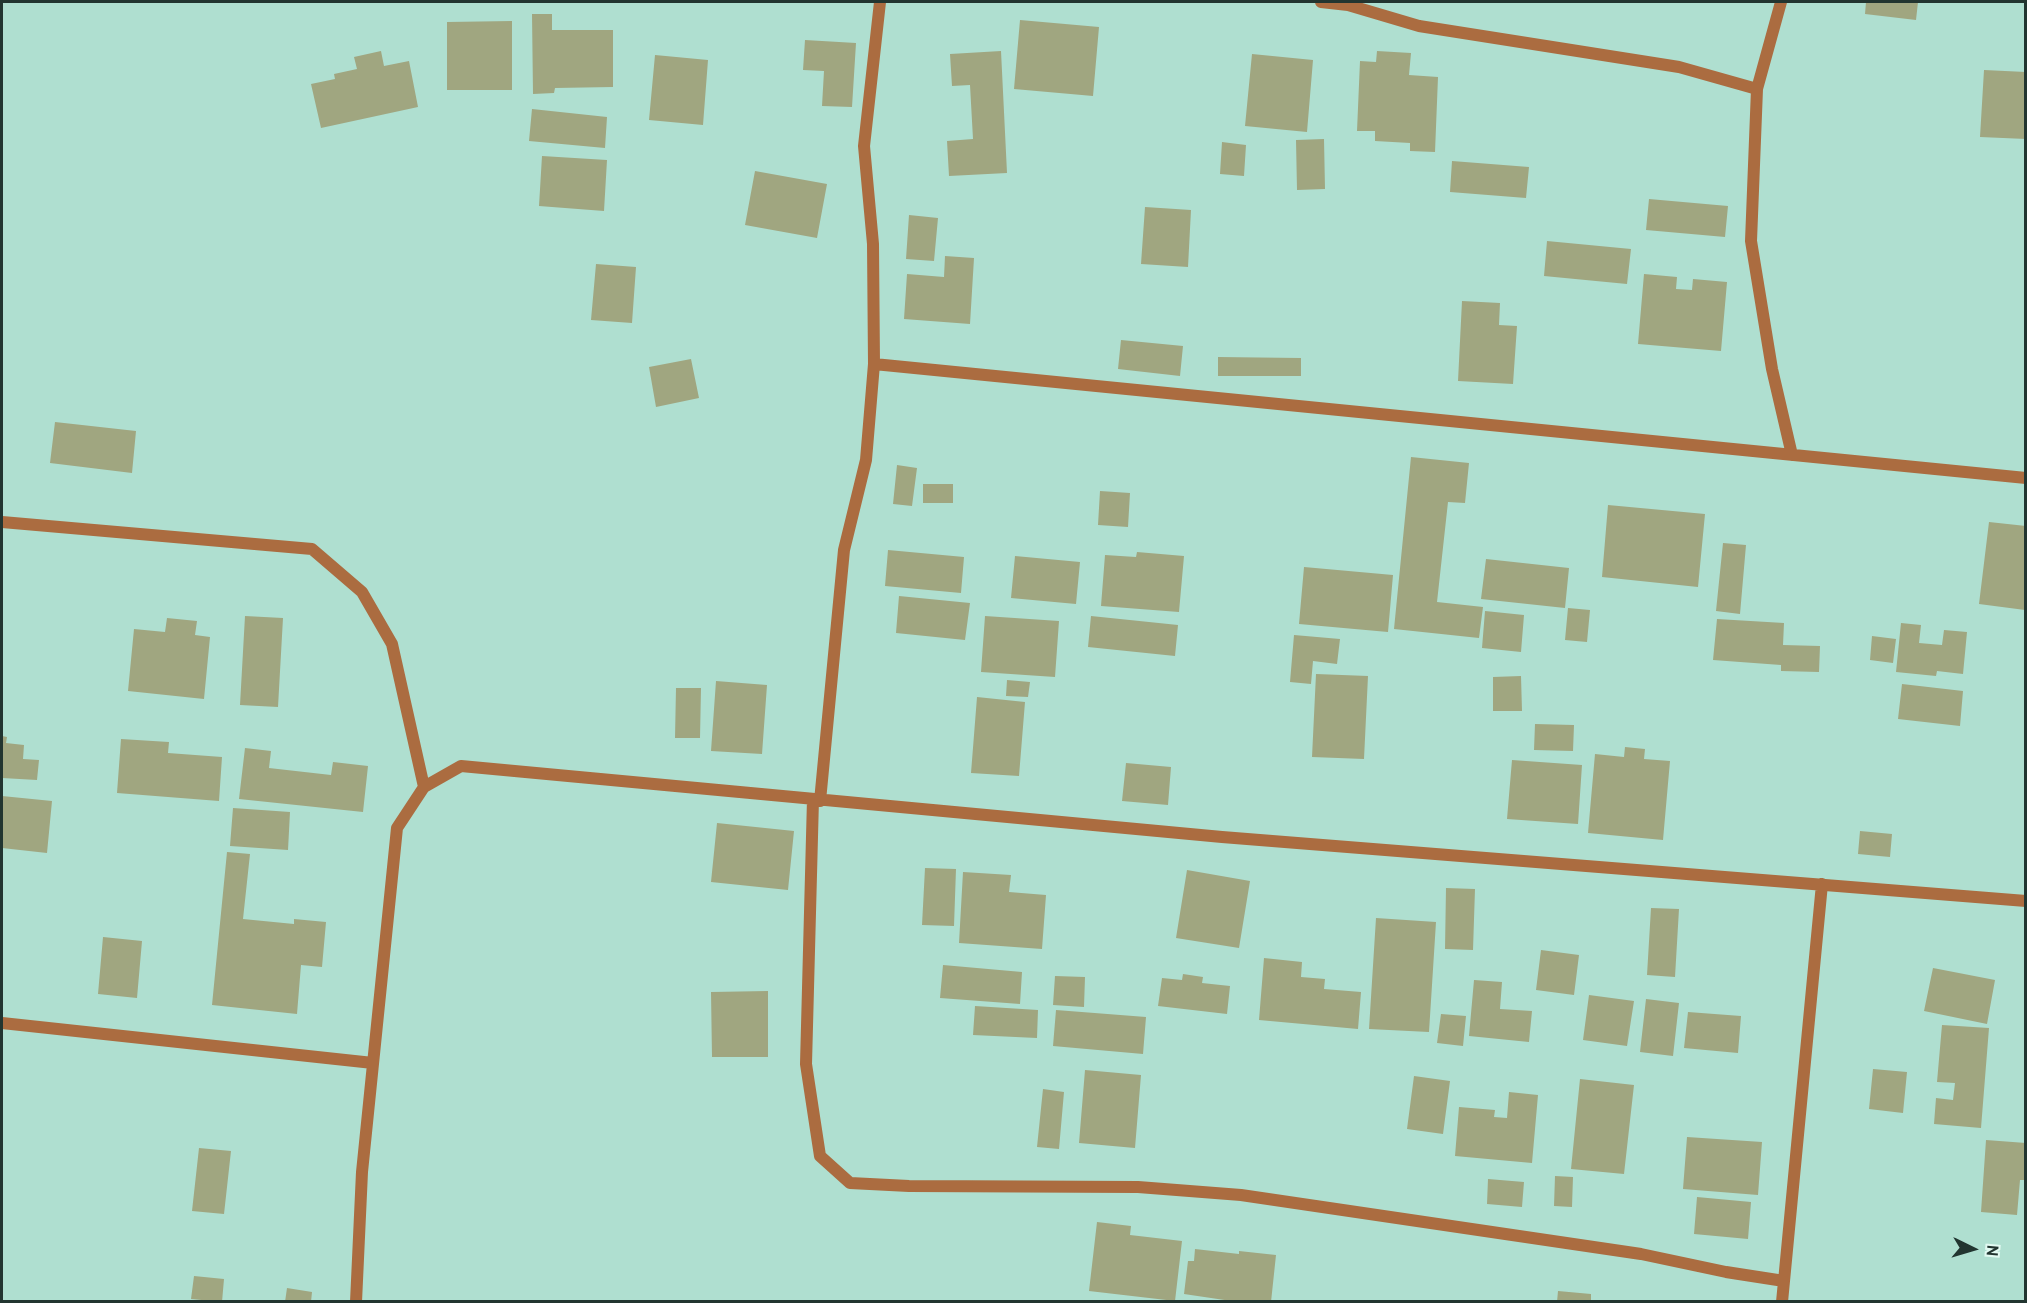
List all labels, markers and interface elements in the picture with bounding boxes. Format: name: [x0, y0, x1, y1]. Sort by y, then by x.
north arrow: [1943, 1219, 2003, 1279]
text: N: [1980, 1244, 2001, 1257]

